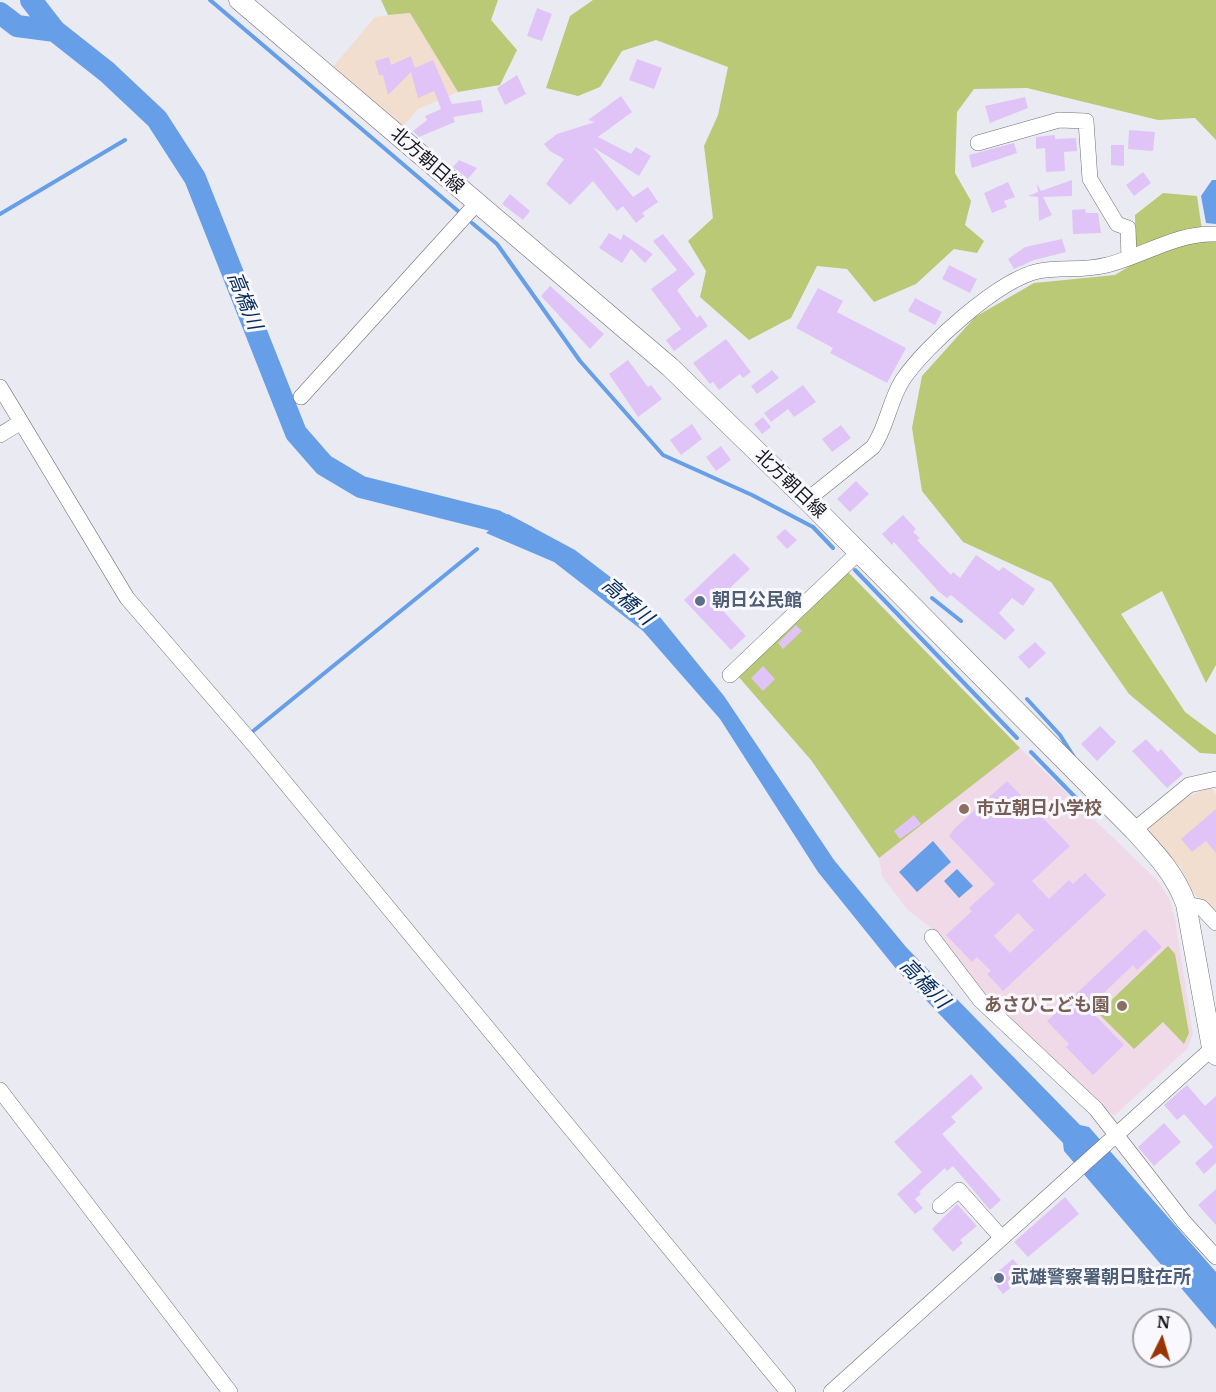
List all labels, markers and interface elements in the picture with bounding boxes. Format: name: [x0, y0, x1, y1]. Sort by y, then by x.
street label: 北方朝日線: [386, 123, 468, 199]
water label: 高橋川: [222, 269, 266, 333]
street label: 北方朝日線: [750, 445, 830, 523]
water label: 高橋川: [596, 573, 658, 631]
place label: 朝日公民館: [712, 590, 802, 612]
marker: 朝日公民館: [693, 594, 707, 608]
place label: 市立朝日小学校: [976, 798, 1102, 820]
marker: 市立朝日小学校: [957, 802, 971, 816]
water label: 高橋川: [895, 954, 953, 1014]
place label: あさひこども園: [984, 995, 1110, 1017]
marker: あさひこども園: [1115, 999, 1129, 1013]
place label: 武雄警察署朝日駐在所: [1011, 1267, 1191, 1289]
marker: 武雄警察署朝日駐在所: [992, 1271, 1006, 1285]
north arrow: [1132, 1308, 1192, 1368]
text: N: [1156, 1312, 1171, 1333]

